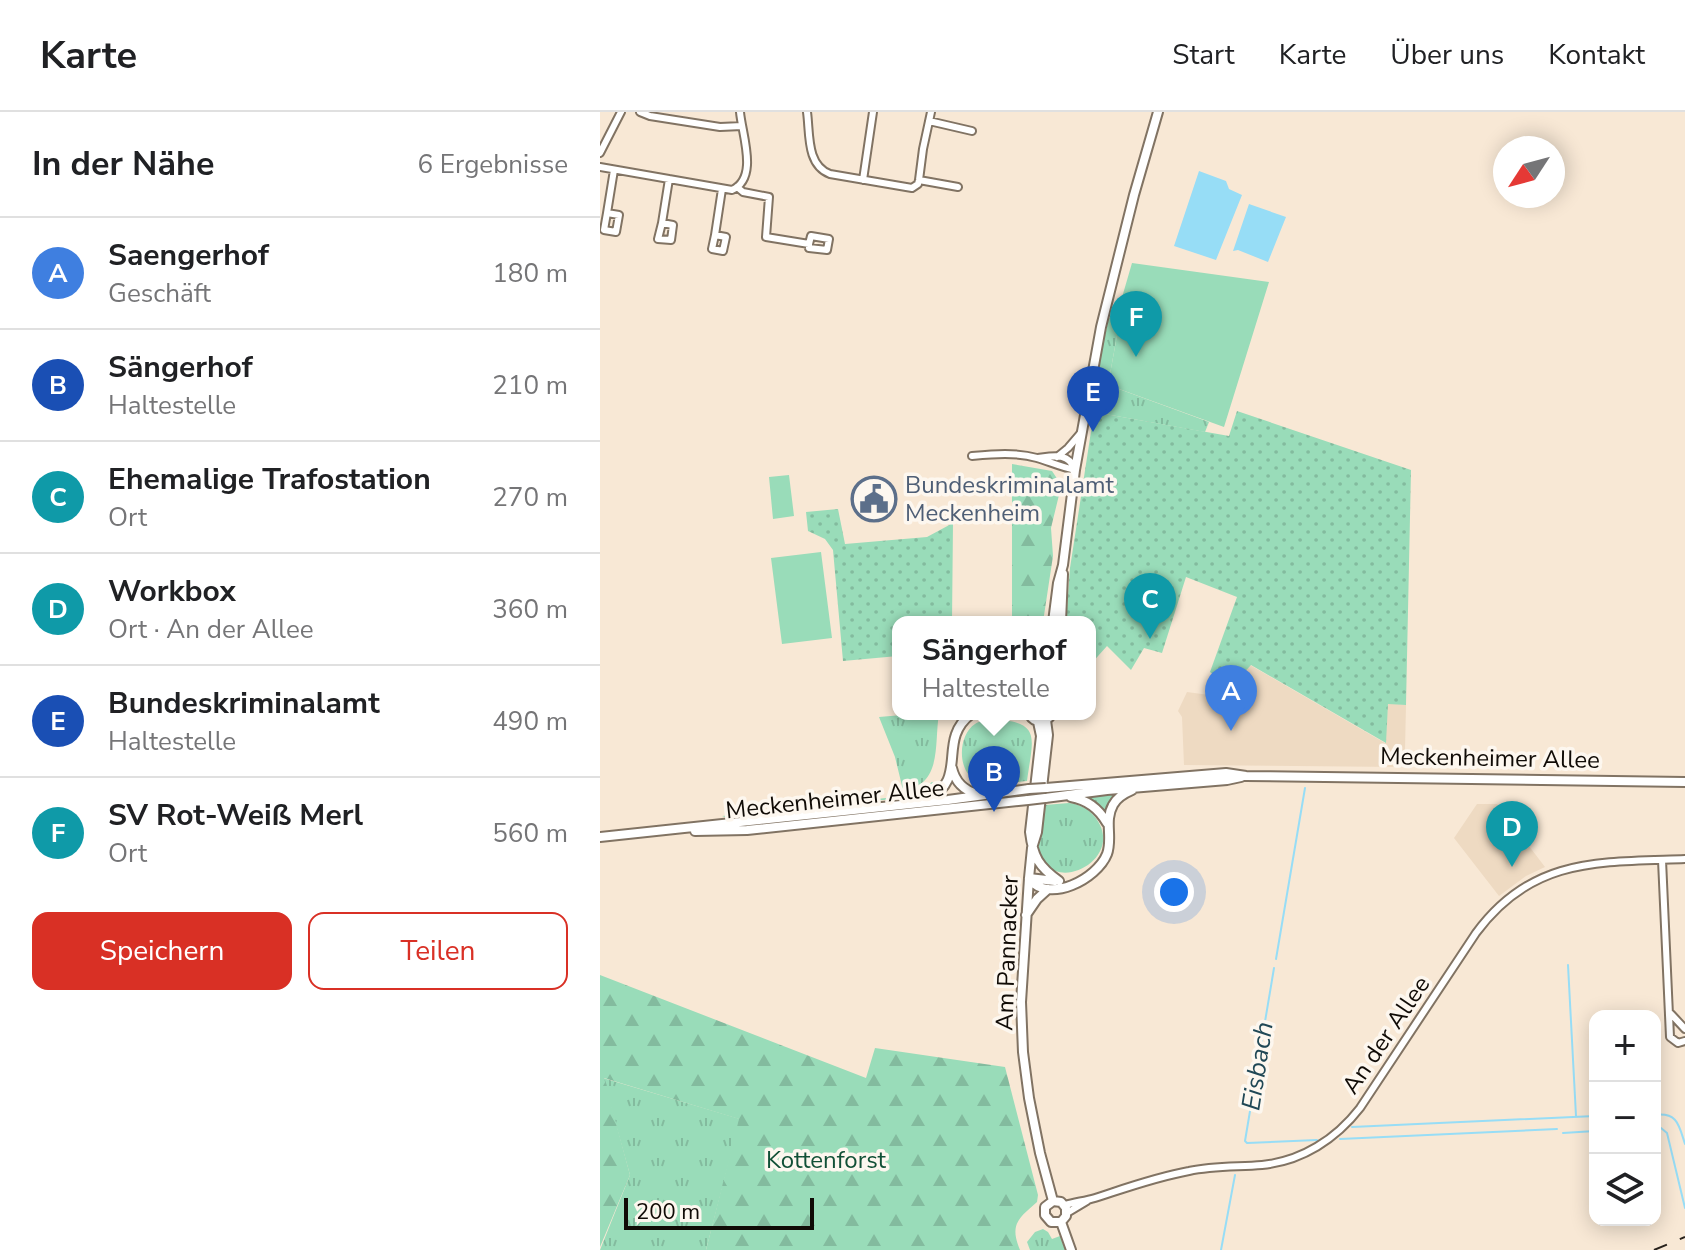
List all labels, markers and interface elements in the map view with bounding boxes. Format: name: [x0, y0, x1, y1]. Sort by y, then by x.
text: Karte: [40, 30, 137, 81]
text: Start: [1172, 36, 1235, 74]
text: Karte: [1279, 36, 1346, 74]
text: Über uns: [1390, 36, 1504, 74]
text: Kontakt: [1548, 36, 1645, 74]
north arrow: [1493, 136, 1565, 208]
text: In der Nähe: [32, 141, 214, 187]
text: 6 Ergebnisse: [418, 147, 568, 182]
text: Saengerhof: [108, 235, 269, 276]
text: A: [48, 256, 68, 291]
text: 180 m: [492, 256, 568, 291]
text: Geschäft: [108, 276, 211, 311]
pin: F: [1110, 291, 1162, 357]
text: Sängerhof: [108, 347, 253, 388]
pin: E: [1067, 366, 1119, 432]
text: B: [49, 368, 67, 403]
text: 210 m: [492, 368, 568, 403]
text: Haltestelle: [108, 388, 236, 423]
text: Ehemalige Trafostation: [108, 459, 431, 500]
place label: Bundeskriminalamt Meckenheim: [905, 469, 1115, 529]
public building icon: Bundeskriminalamt Meckenheim: [850, 475, 898, 523]
text: C: [49, 480, 67, 515]
text: 270 m: [492, 480, 568, 515]
text: Ort: [108, 500, 147, 535]
text: Workbox: [108, 571, 236, 612]
pin: C: [1124, 573, 1176, 639]
text: D: [48, 592, 68, 627]
text: 360 m: [492, 592, 568, 627]
text: Ort · An der Allee: [108, 612, 314, 647]
popup: [892, 616, 1096, 720]
text: Sängerhof: [922, 630, 1066, 671]
pin: A: [1205, 665, 1257, 731]
text: Haltestelle: [922, 671, 1050, 706]
text: Bundeskriminalamt: [108, 683, 380, 724]
text: E: [50, 704, 66, 739]
text: 490 m: [492, 704, 568, 739]
text: Haltestelle: [108, 724, 236, 759]
street label: Meckenheimer Allee: [1380, 740, 1600, 776]
pin: B: [968, 746, 1020, 812]
street label: Meckenheimer Allee: [724, 772, 946, 826]
text: SV Rot-Weiß Merl: [108, 795, 363, 836]
pin: D: [1486, 801, 1538, 867]
text: F: [51, 816, 65, 851]
text: 560 m: [492, 816, 568, 851]
text: Ort: [108, 836, 147, 871]
your location: [1154, 872, 1194, 912]
street label: Am Pannacker: [988, 874, 1026, 1031]
button: Speichern: [32, 912, 292, 990]
button: Teilen: [308, 912, 568, 990]
street label: An der Allee: [1335, 970, 1437, 1100]
map controls: [1589, 1010, 1661, 1226]
button: +: [1589, 1010, 1661, 1082]
water label: Eisbach: [1233, 1019, 1282, 1113]
button: −: [1589, 1082, 1661, 1154]
park label: Kottenforst: [766, 1144, 887, 1176]
button: layers: [1589, 1154, 1661, 1226]
scale bar: [624, 1194, 814, 1230]
text: 200 m: [636, 1197, 700, 1227]

